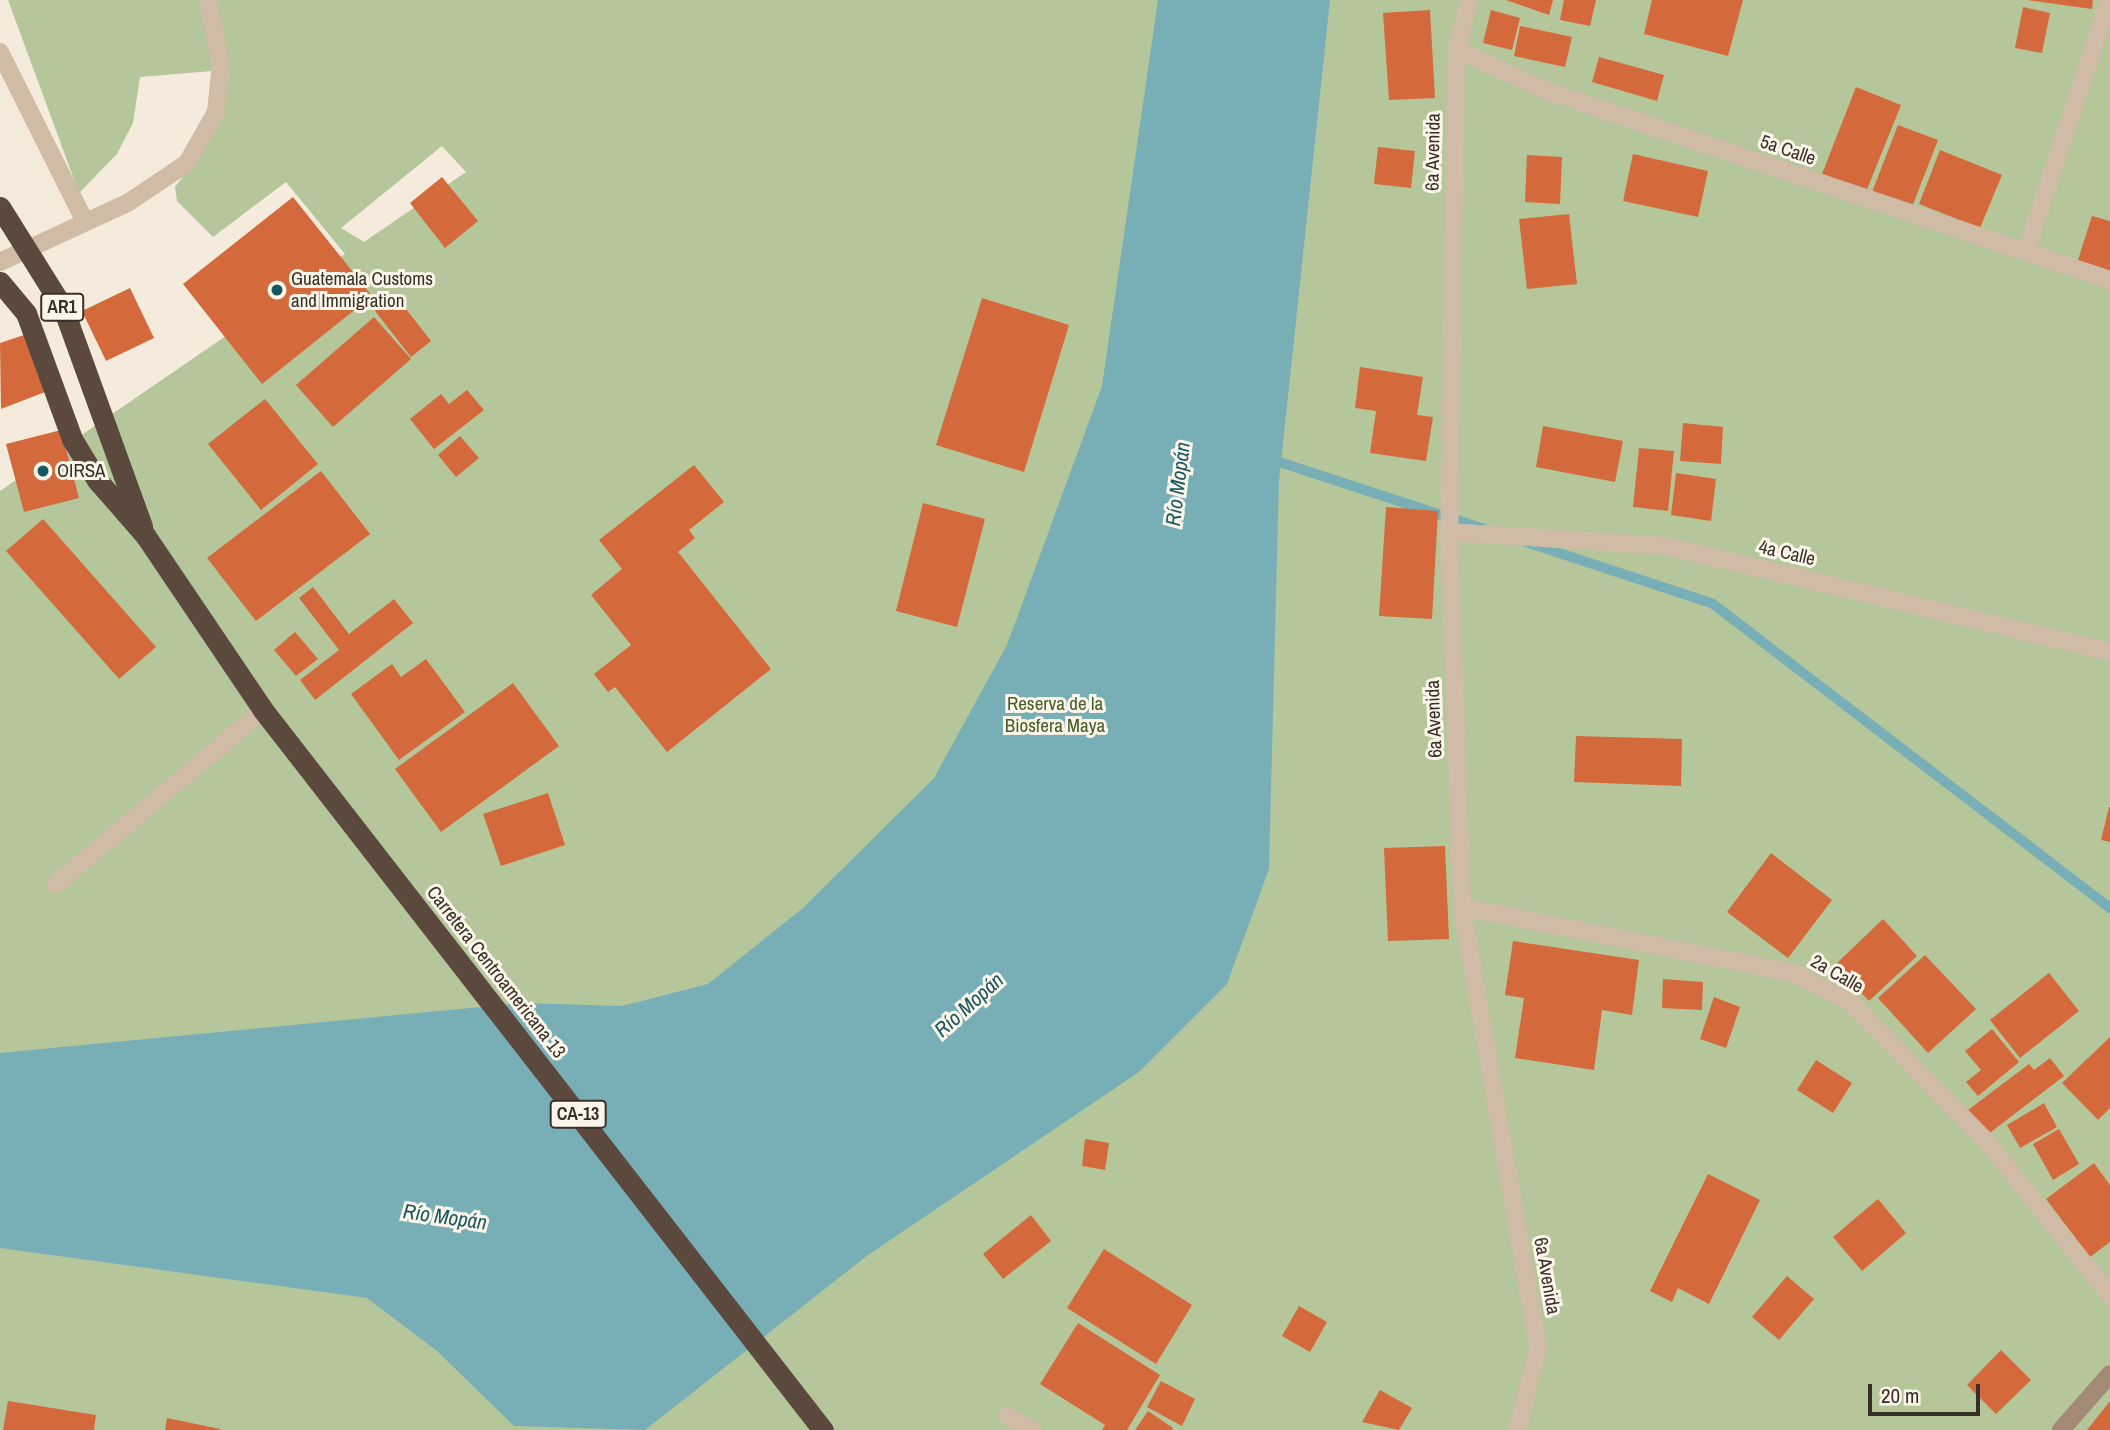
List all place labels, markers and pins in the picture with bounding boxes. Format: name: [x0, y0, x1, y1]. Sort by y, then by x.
place label: Guatemala Customs and Immigration: [291, 268, 433, 312]
marker: Guatemala Customs and Immigration: [269, 282, 285, 298]
place label: OIRSA: [57, 460, 105, 482]
marker: OIRSA: [35, 463, 51, 479]

